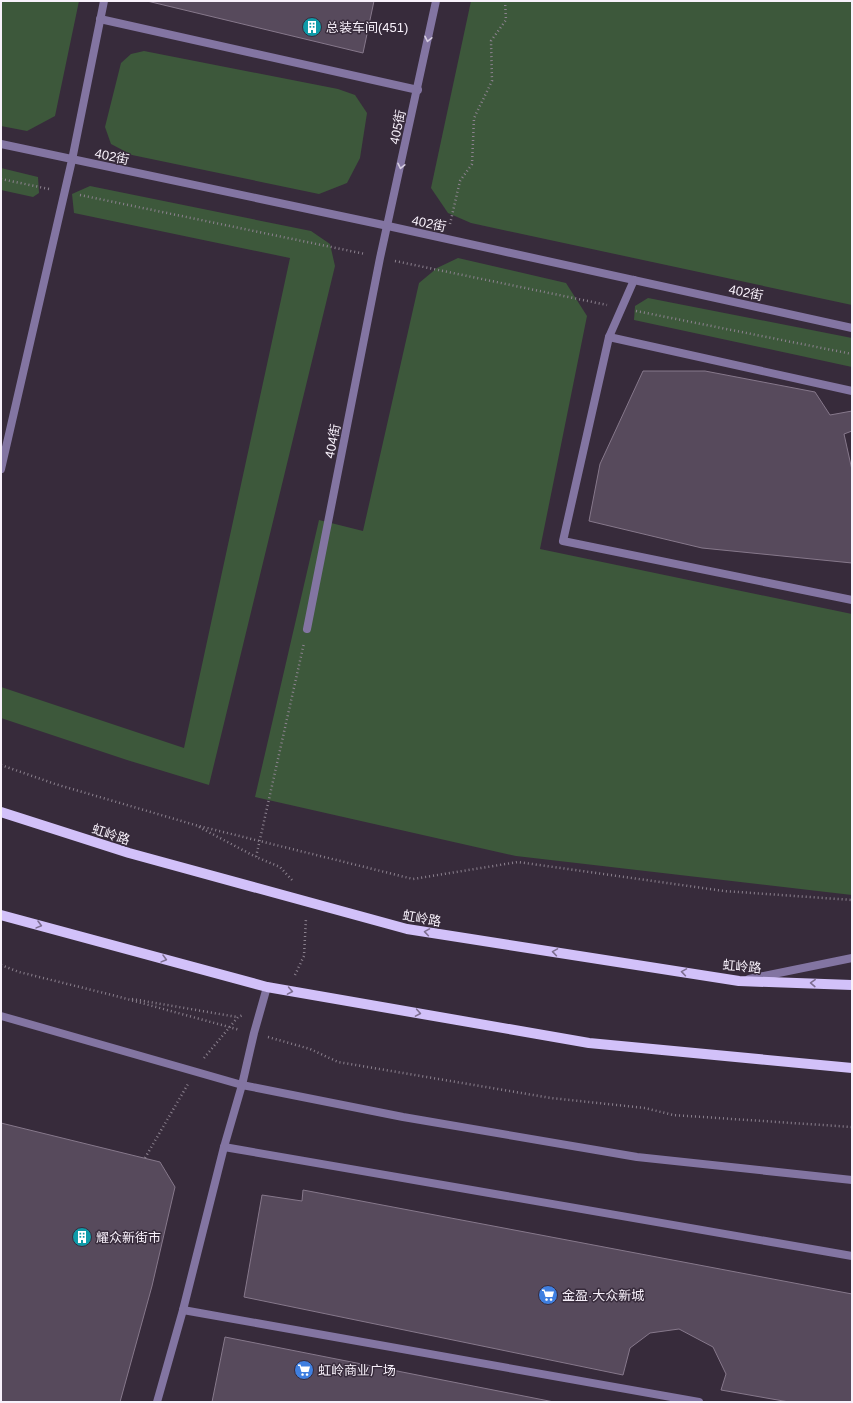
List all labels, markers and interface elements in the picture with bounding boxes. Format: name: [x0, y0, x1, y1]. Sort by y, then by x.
building icon: 总装车间(451): [301, 16, 323, 38]
place label: 总装车间(451): [326, 20, 408, 35]
one-way arrow: [425, 36, 433, 42]
street label: 405街: [387, 109, 408, 146]
street label: 402街: [93, 146, 130, 167]
one-way arrow: [397, 163, 405, 169]
street label: 402街: [410, 213, 447, 234]
street label: 402街: [727, 282, 764, 303]
street label: 404街: [322, 423, 343, 460]
street label: 虹岭路: [90, 821, 132, 848]
street label: 虹岭路: [401, 908, 442, 929]
one-way arrow: [35, 920, 42, 929]
one-way arrow: [424, 929, 430, 937]
one-way arrow: [552, 948, 558, 957]
one-way arrow: [160, 954, 167, 963]
street label: 虹岭路: [722, 957, 762, 976]
one-way arrow: [681, 968, 687, 977]
one-way arrow: [810, 979, 816, 988]
one-way arrow: [287, 986, 293, 995]
one-way arrow: [415, 1009, 421, 1017]
building icon: 耀众新街市: [71, 1226, 93, 1248]
place label: 耀众新街市: [96, 1230, 161, 1245]
supermarket icon: 金盈·大众新城: [537, 1284, 559, 1306]
place label: 金盈·大众新城: [562, 1288, 644, 1303]
supermarket icon: 虹岭商业广场: [293, 1359, 315, 1381]
place label: 虹岭商业广场: [318, 1363, 396, 1378]

